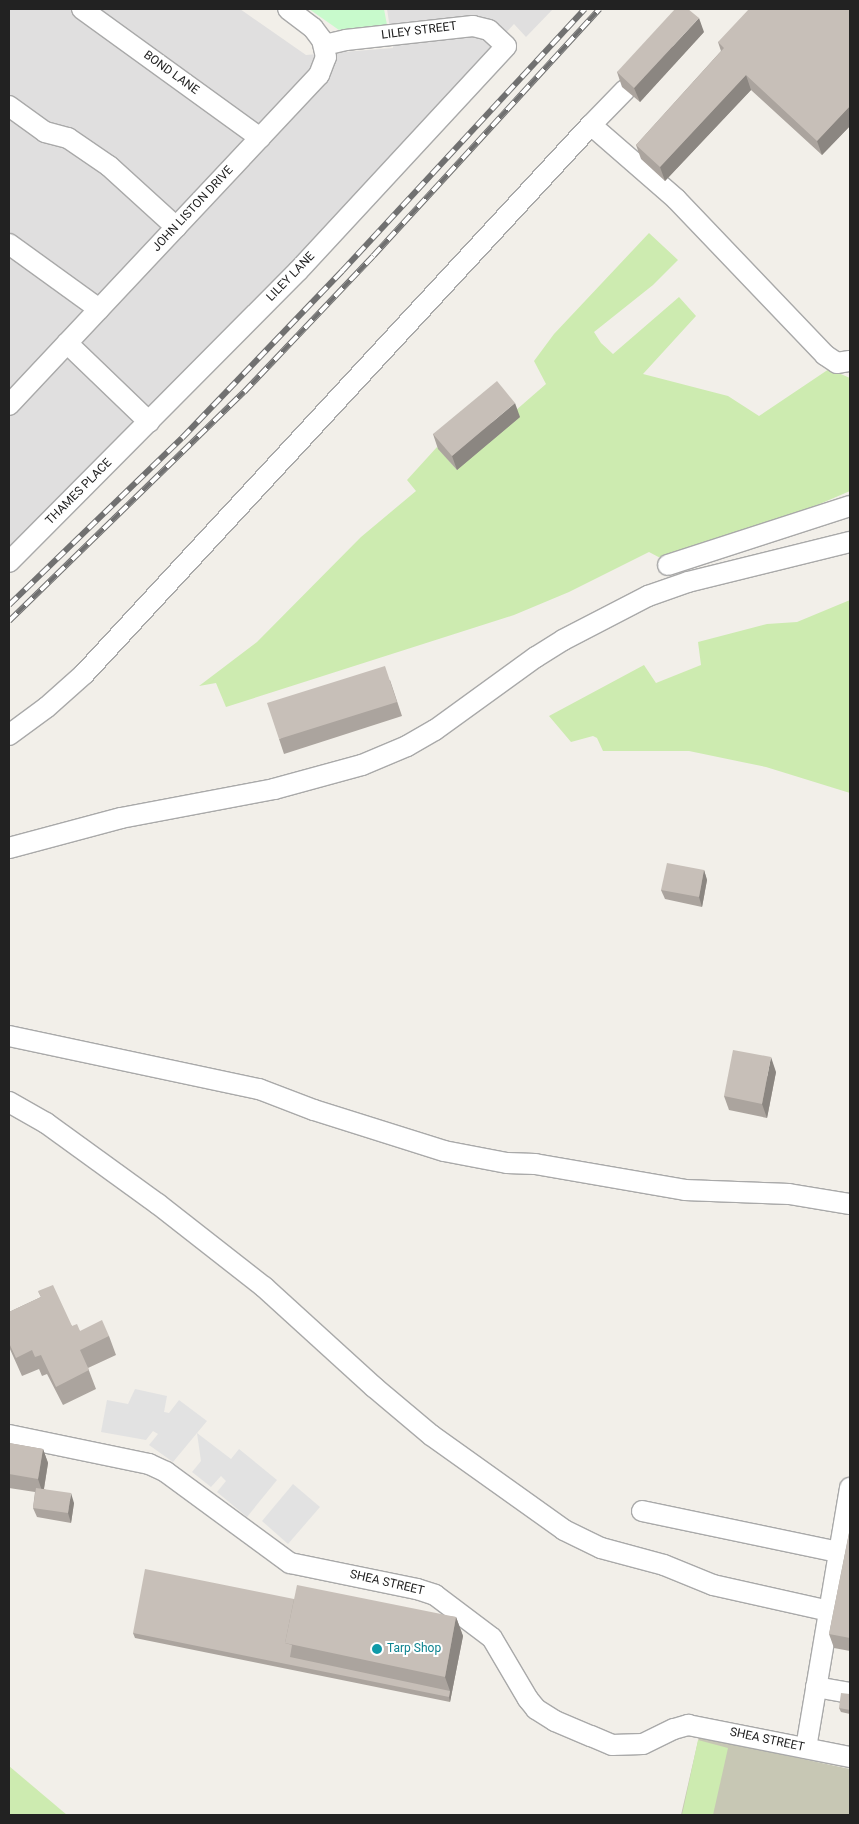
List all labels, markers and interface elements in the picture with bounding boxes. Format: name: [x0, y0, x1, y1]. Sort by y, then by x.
street label: LILEY STREET: [381, 19, 457, 43]
street label: BOND LANE: [141, 48, 201, 98]
street label: JOHN LISTON DRIVE: [150, 163, 236, 255]
street label: LILEY LANE: [264, 249, 318, 305]
street label: THAMES PLACE: [43, 456, 115, 528]
street label: SHEA STREET: [348, 1567, 426, 1599]
place label: Tarp Shop: [387, 1642, 441, 1656]
marker: Tarp Shop: [371, 1643, 383, 1655]
street label: SHEA STREET: [728, 1725, 806, 1755]

